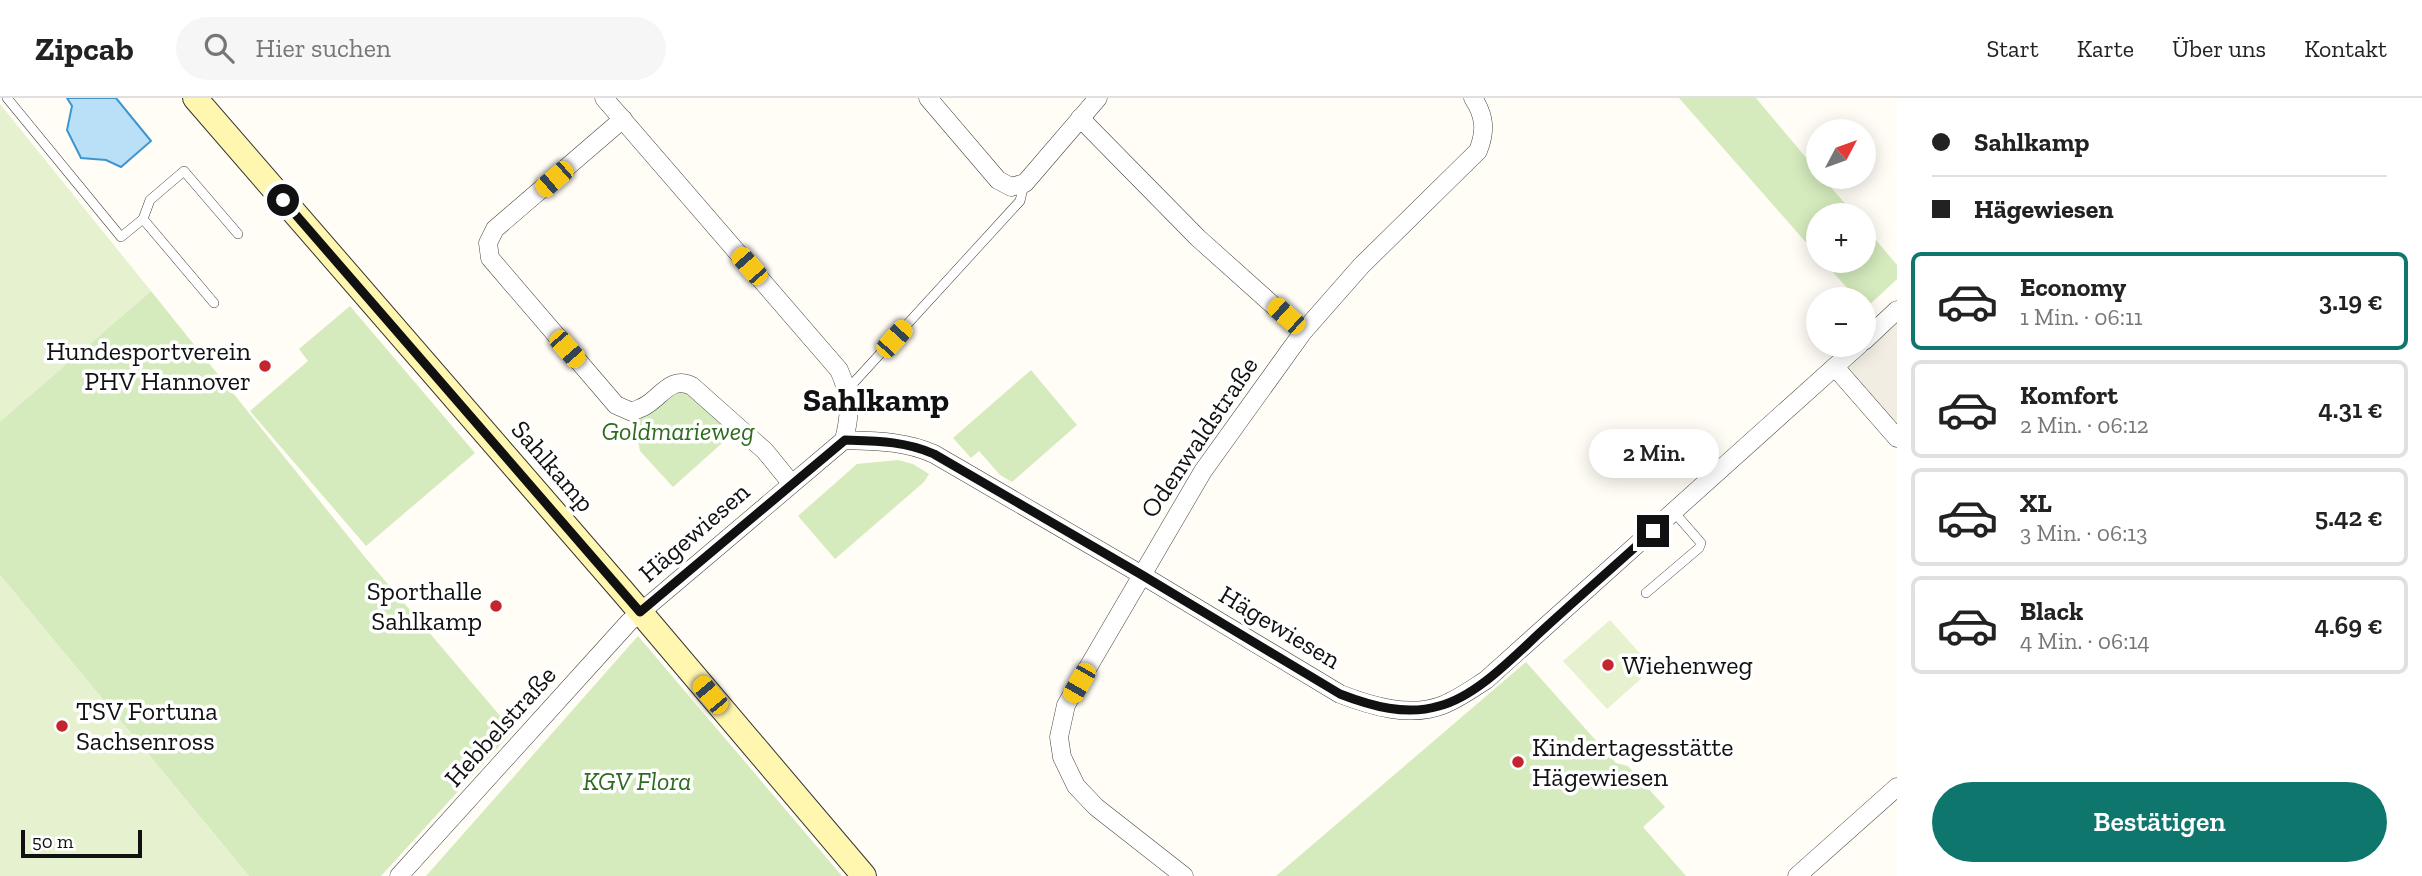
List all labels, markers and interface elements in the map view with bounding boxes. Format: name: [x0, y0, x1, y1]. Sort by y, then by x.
search box: [176, 17, 666, 80]
text: Zipcab: [35, 29, 134, 68]
icon: search: [200, 29, 238, 67]
text: Hier suchen: [256, 32, 391, 64]
text: Start: [1986, 34, 2039, 63]
text: Karte: [2077, 34, 2134, 63]
text: Über uns: [2172, 34, 2266, 63]
text: Kontakt: [2304, 34, 2387, 63]
north arrow: [1806, 119, 1876, 189]
map controls: [1806, 119, 1876, 357]
text: Sahlkamp: [1974, 126, 2089, 158]
car: [532, 157, 577, 201]
route start: [267, 184, 299, 216]
text: Hägewiesen: [1974, 193, 2114, 225]
button: +: [1806, 203, 1876, 273]
car: [728, 243, 771, 289]
icon: car: [1936, 270, 1999, 333]
text: Economy: [2020, 271, 2126, 303]
text: 3.19 €: [2319, 285, 2383, 317]
button: −: [1806, 287, 1876, 357]
car: [1264, 294, 1309, 338]
text: 1 Min. · 06:11: [2020, 303, 2143, 331]
car: [873, 316, 916, 362]
car: [546, 326, 589, 372]
place label: Hundesportverein PHV Hannover: [46, 335, 251, 397]
street label: Odenwaldstraße: [1133, 350, 1265, 524]
marker: Hundesportverein PHV Hannover: [257, 358, 273, 374]
icon: car: [1936, 378, 1999, 441]
text: Komfort: [2020, 379, 2118, 411]
district label: Sahlkamp: [803, 380, 949, 419]
text: 4.31 €: [2318, 393, 2383, 425]
text: 2 Min. · 06:12: [2020, 411, 2149, 439]
street label: Sahlkamp: [505, 414, 601, 518]
park label: Goldmarieweg: [601, 415, 755, 447]
callout: 2 Min.: [1588, 430, 1718, 478]
text: 2 Min.: [1623, 439, 1685, 467]
street label: Hägewiesen: [632, 475, 756, 589]
icon: car: [1936, 486, 1999, 549]
text: XL: [2020, 487, 2052, 519]
text: 5.42 €: [2315, 501, 2383, 533]
route end: [1637, 515, 1669, 547]
text: 3 Min. · 06:13: [2020, 519, 2147, 547]
place label: Sporthalle Sahlkamp: [367, 575, 482, 637]
street label: Hägewiesen: [1213, 578, 1347, 676]
icon: car: [1936, 594, 1999, 657]
text: Black: [2020, 595, 2083, 627]
marker: Sporthalle Sahlkamp: [488, 598, 504, 614]
text: 4.69 €: [2315, 609, 2383, 641]
text: 4 Min. · 06:14: [2020, 627, 2150, 655]
place label: Wiehenweg: [1622, 649, 1753, 681]
marker: Wiehenweg: [1600, 657, 1616, 673]
street label: Hebbelstraße: [437, 659, 563, 793]
car: [1060, 660, 1099, 706]
car: [689, 672, 732, 718]
place label: TSV Fortuna Sachsenross: [76, 695, 218, 757]
marker: TSV Fortuna Sachsenross: [54, 718, 70, 734]
place label: Kindertagesstätte Hägewiesen: [1532, 731, 1733, 793]
marker: Kindertagesstätte Hägewiesen: [1510, 754, 1526, 770]
park label: KGV Flora: [583, 765, 691, 797]
button: Bestätigen: [1932, 782, 2387, 862]
scale bar: [21, 827, 142, 859]
text: 50 m: [32, 830, 73, 853]

